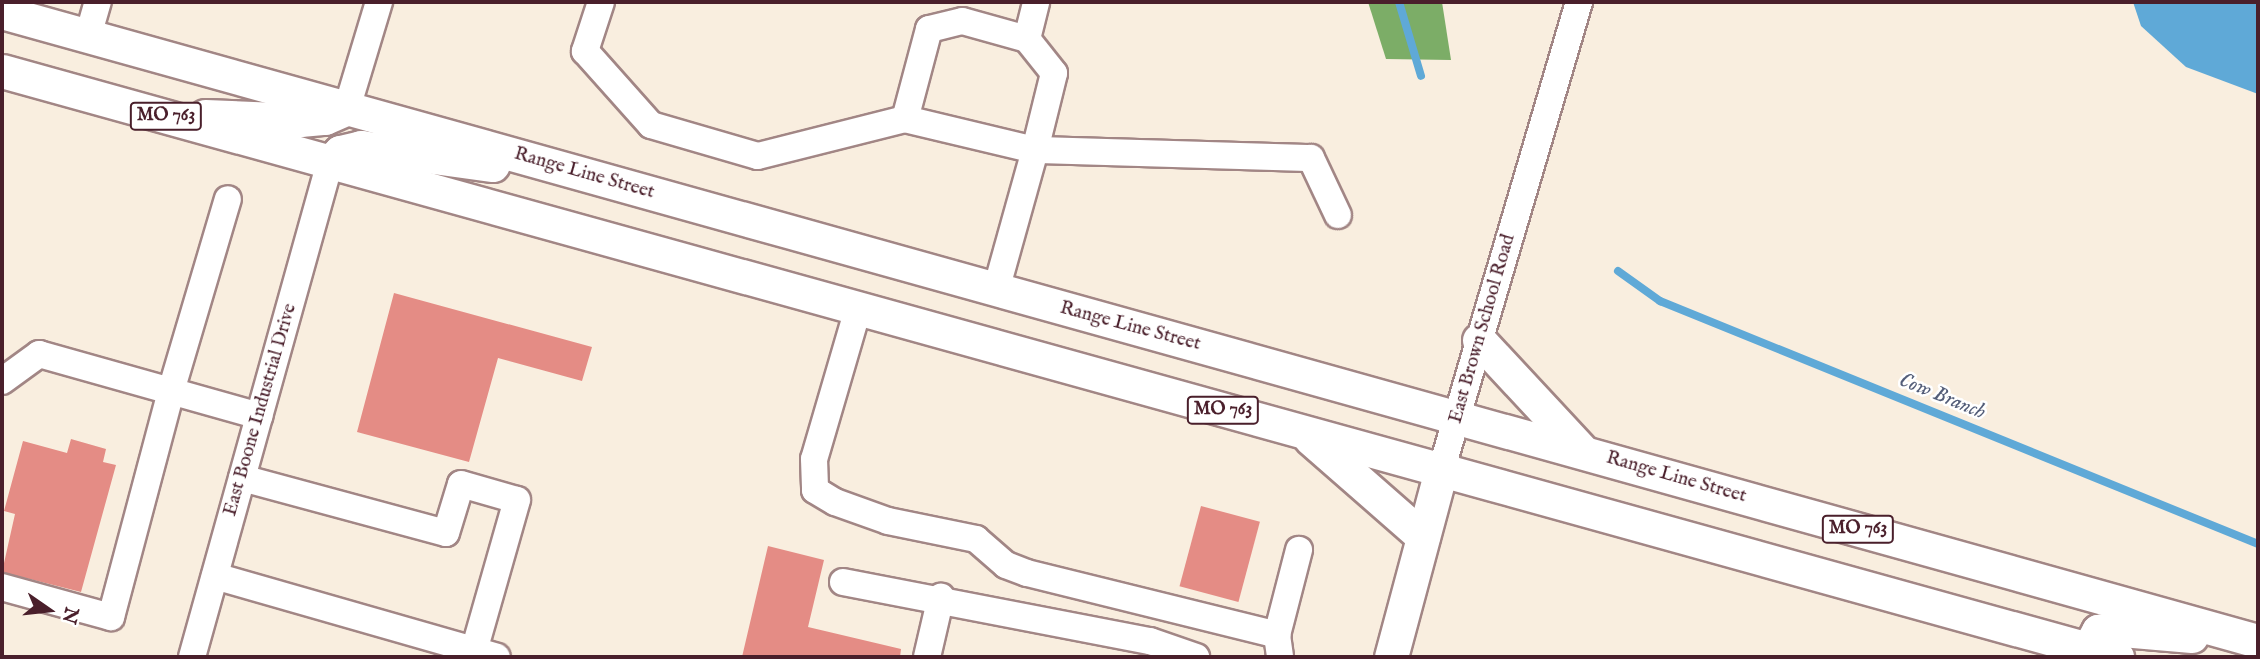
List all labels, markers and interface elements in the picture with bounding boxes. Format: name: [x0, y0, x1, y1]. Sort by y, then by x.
road number: MO 763: [129, 102, 203, 131]
street label: Range Line Street: [511, 143, 657, 205]
street label: East Brown School Road: [1445, 232, 1521, 426]
street label: Range Line Street: [1057, 297, 1203, 357]
street label: East Boone Industrial Drive: [220, 301, 302, 519]
water label: Cow Branch: [1895, 368, 1989, 426]
road number: MO 763: [1186, 396, 1260, 424]
street label: Range Line Street: [1603, 447, 1749, 509]
road number: MO 763: [1821, 514, 1895, 544]
north arrow: [14, 575, 84, 645]
text: N: [56, 604, 83, 626]

